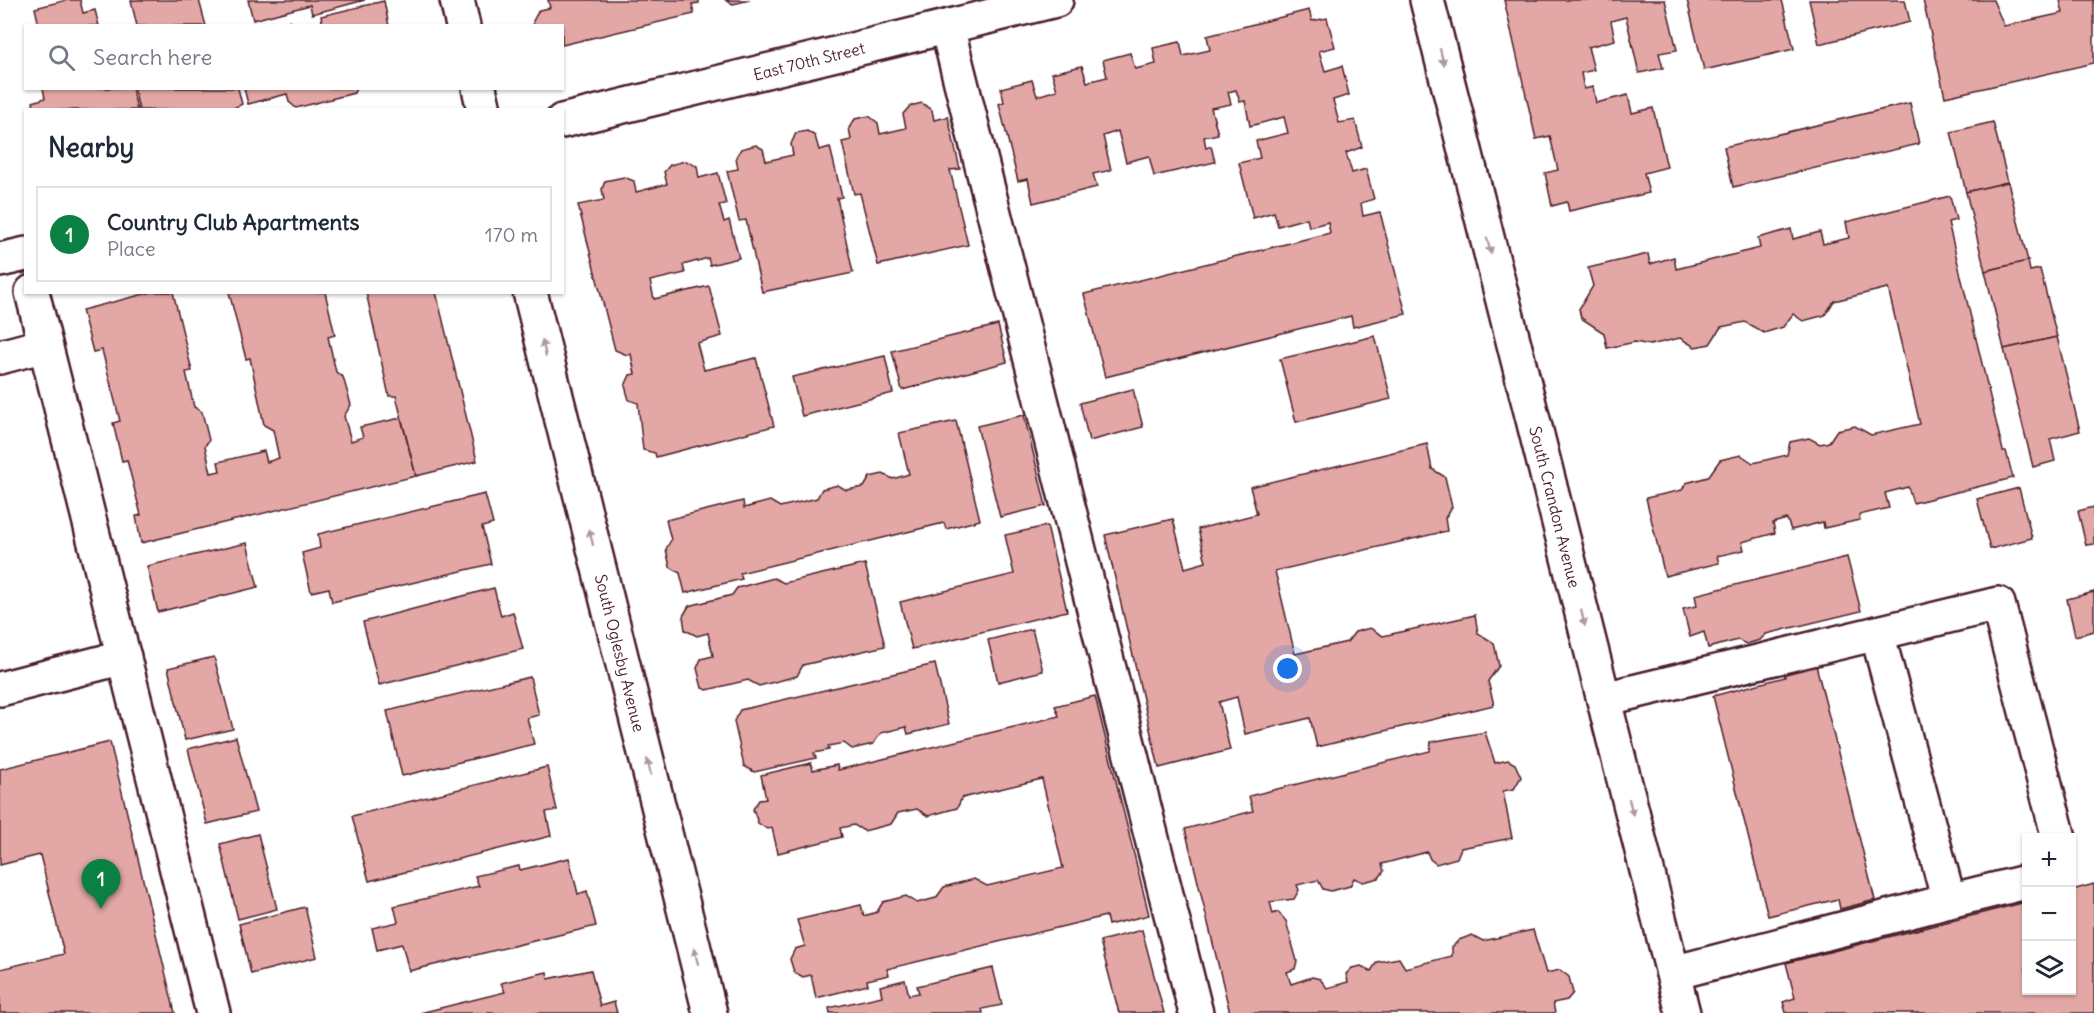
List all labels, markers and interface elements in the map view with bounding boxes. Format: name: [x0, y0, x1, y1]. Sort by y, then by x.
search box: [24, 24, 564, 90]
street label: East 70th Street: [751, 37, 867, 85]
icon: search: [45, 41, 78, 74]
text: Search here: [93, 43, 212, 71]
one-way arrow: [1437, 48, 1447, 66]
text: Nearby: [48, 131, 134, 164]
text: Country Club Apartments: [107, 208, 360, 236]
text: 1: [66, 222, 73, 247]
text: 170 m: [485, 222, 538, 247]
text: Place: [107, 236, 155, 261]
one-way arrow: [1485, 237, 1495, 255]
one-way arrow: [538, 339, 548, 357]
street label: South Crandon Avenue: [1525, 424, 1585, 590]
one-way arrow: [586, 528, 595, 546]
street label: South Oglesby Avenue: [591, 572, 649, 734]
one-way arrow: [1579, 609, 1589, 627]
your location: [1273, 654, 1302, 683]
one-way arrow: [643, 758, 653, 776]
one-way arrow: [1627, 798, 1637, 816]
map controls: [2022, 833, 2076, 995]
button: +: [2022, 833, 2076, 887]
pin: 1: [82, 860, 120, 909]
button: −: [2022, 887, 2076, 941]
button: layers: [2022, 941, 2076, 995]
one-way arrow: [690, 947, 700, 965]

